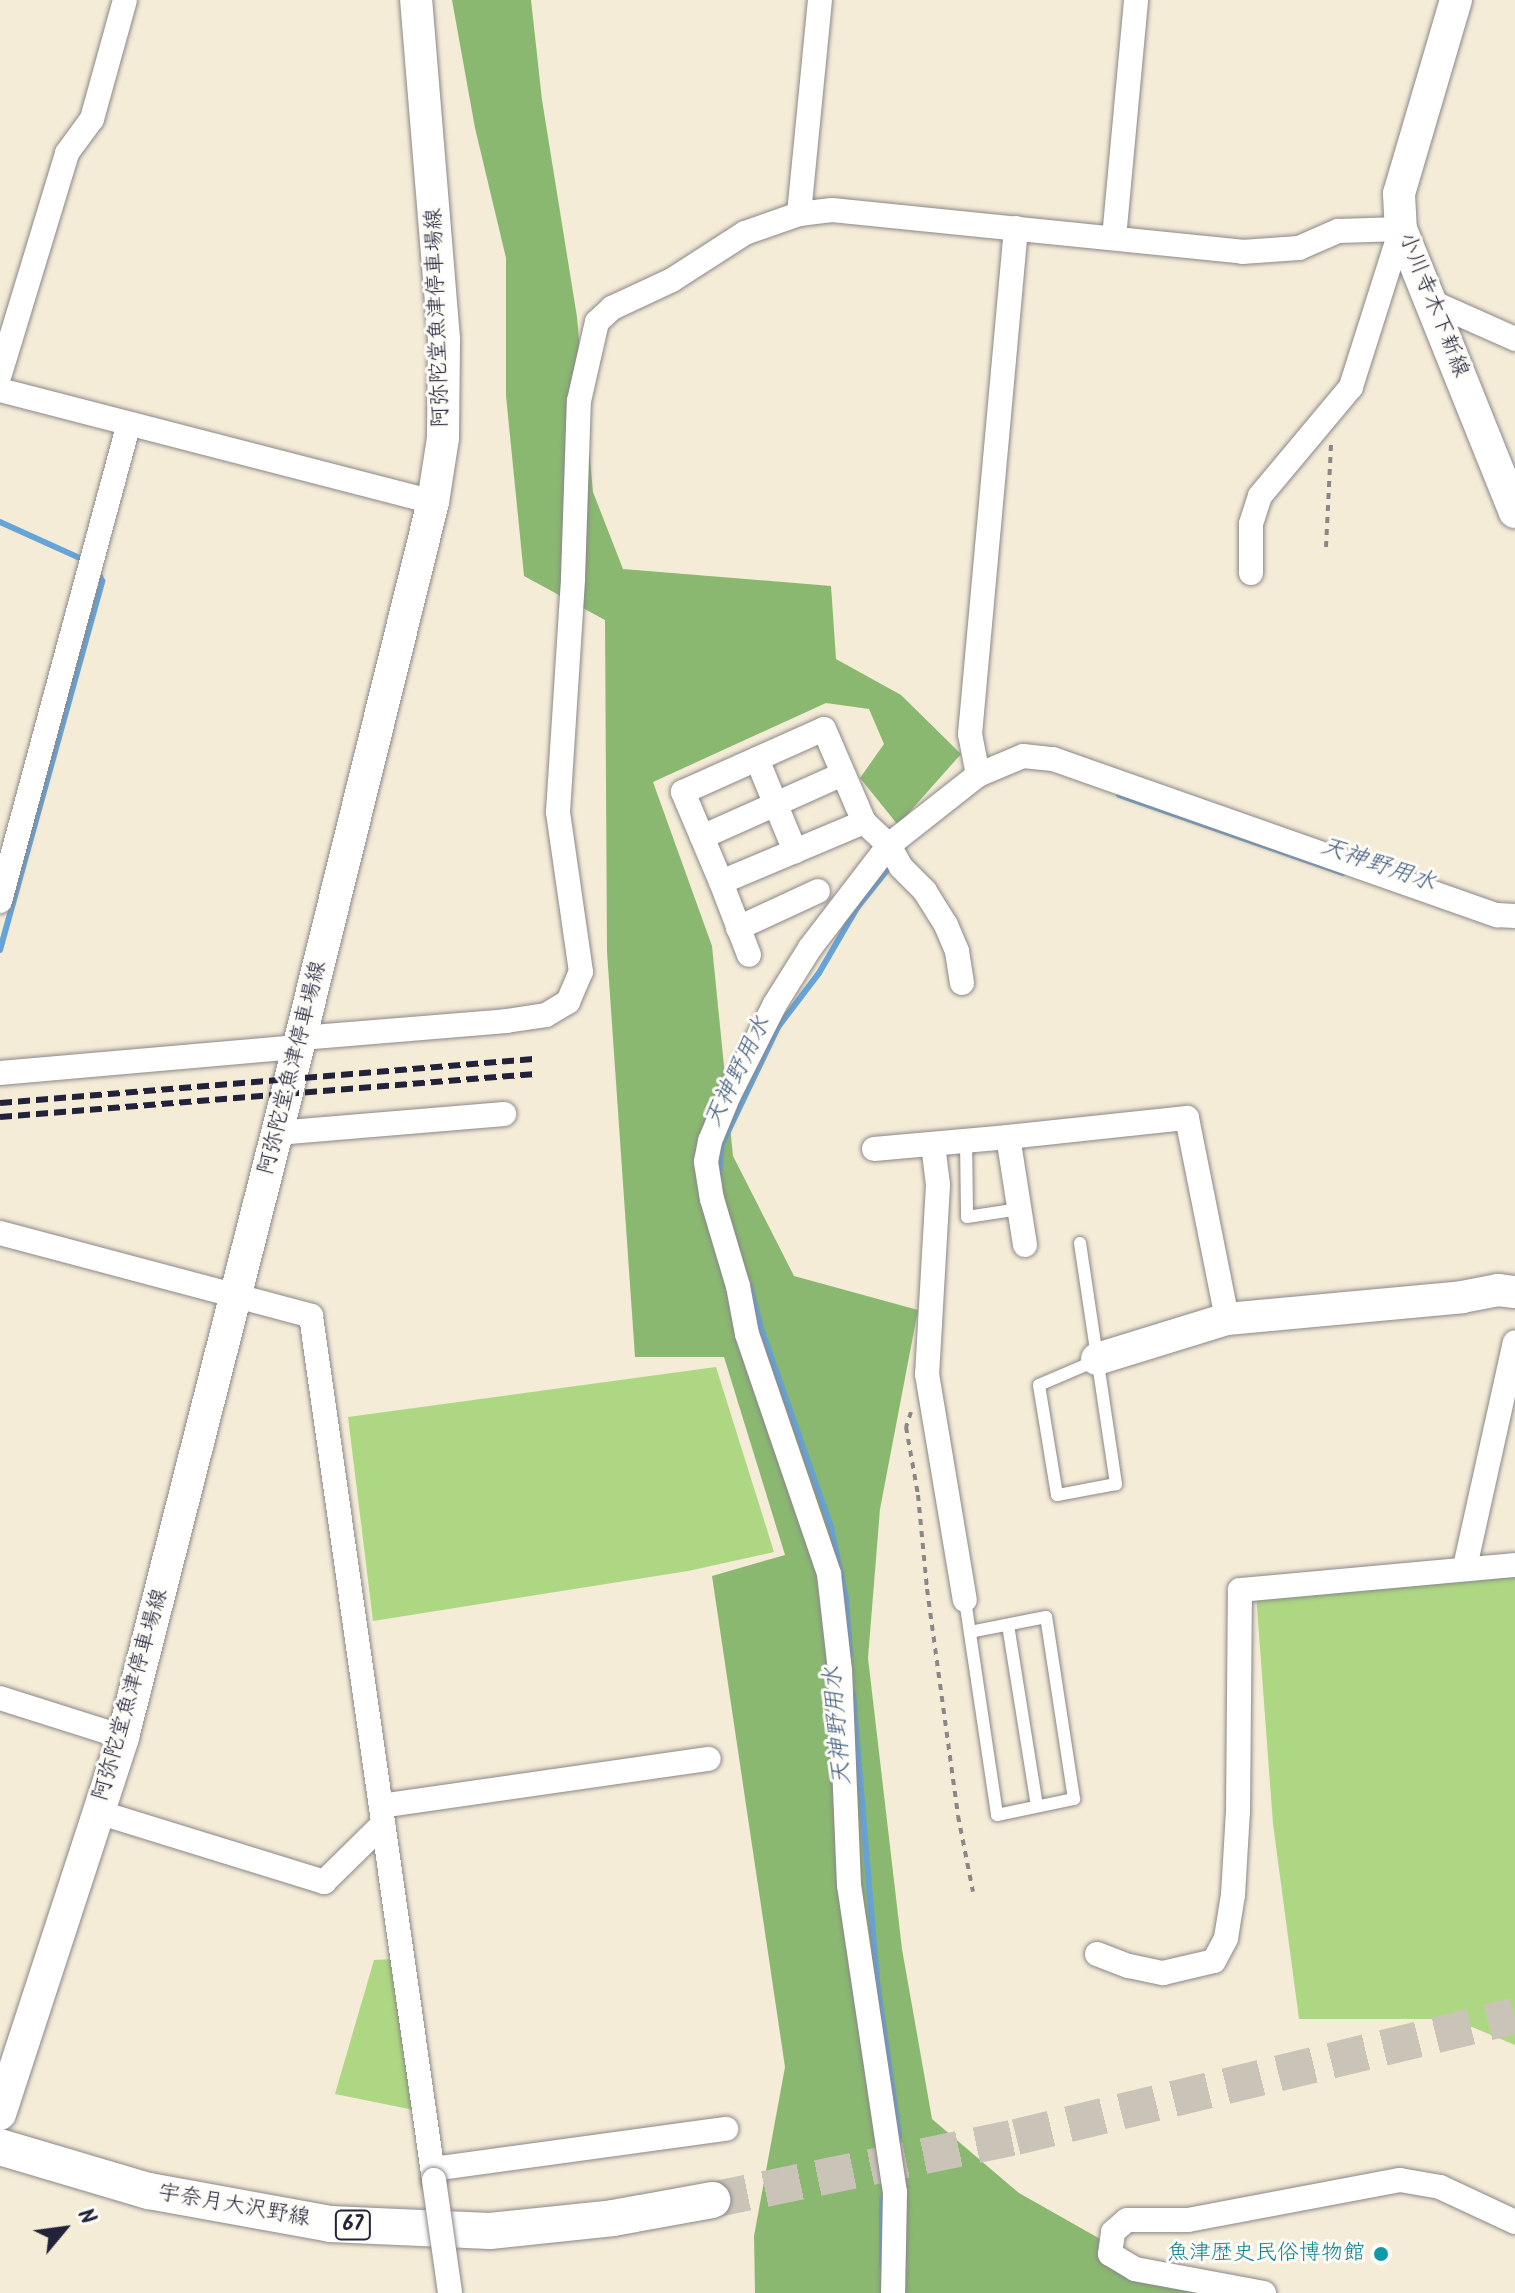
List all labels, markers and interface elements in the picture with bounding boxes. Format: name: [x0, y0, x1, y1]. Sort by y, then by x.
street label: 阿弥陀堂魚津停車場線: [421, 208, 455, 428]
street label: 小川寺木下新線: [1392, 229, 1474, 381]
water label: 天神野用水: [1317, 832, 1439, 898]
street label: 阿弥陀堂魚津停車場線: [254, 958, 332, 1178]
water label: 天神野用水: [699, 1012, 777, 1132]
street label: 阿弥陀堂魚津停車場線: [88, 1586, 174, 1804]
water label: 天神野用水: [818, 1665, 858, 1787]
street label: 宇奈月大沢野線: [156, 2180, 312, 2232]
north arrow: [24, 2189, 104, 2269]
text: N: [67, 2203, 104, 2232]
road number: 67: [333, 2209, 373, 2241]
place label: 魚津歴史民俗博物館: [1167, 2241, 1365, 2267]
marker: 魚津歴史民俗博物館: [1372, 2245, 1390, 2263]

